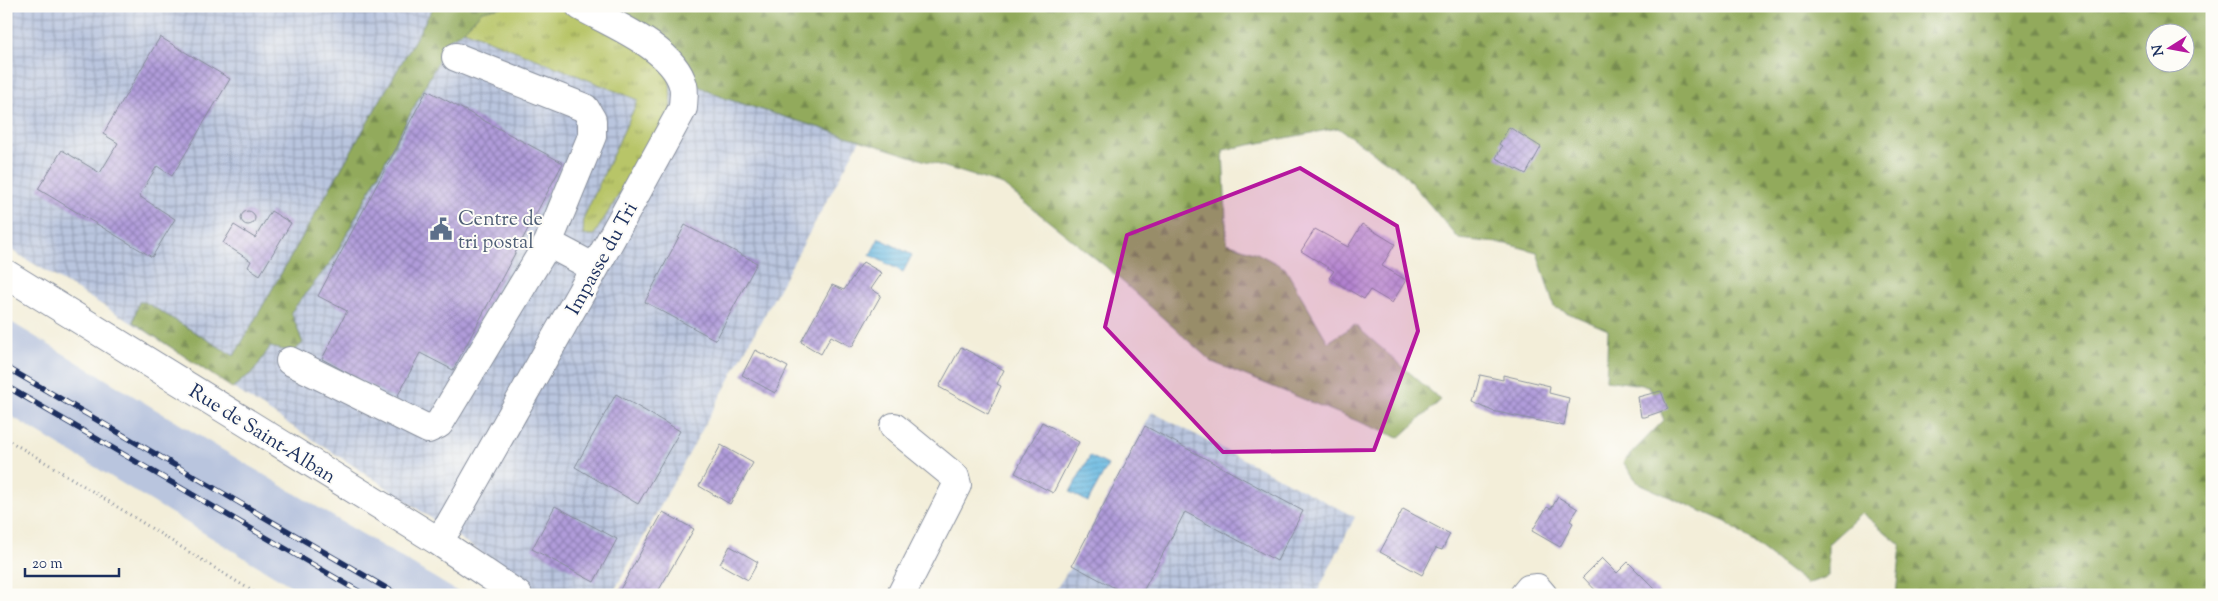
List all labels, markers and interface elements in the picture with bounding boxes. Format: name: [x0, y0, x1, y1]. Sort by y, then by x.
north arrow: [2146, 22, 2196, 72]
text: N: [2148, 43, 2170, 57]
street label: Impasse du Tri: [560, 197, 646, 321]
place label: Centre de tri postal: [458, 206, 543, 258]
public building icon: Centre de tri postal: [428, 216, 454, 242]
street label: Rue de Saint-Alban: [182, 378, 341, 492]
scale bar: [25, 546, 119, 578]
text: 20 m: [32, 554, 63, 575]

